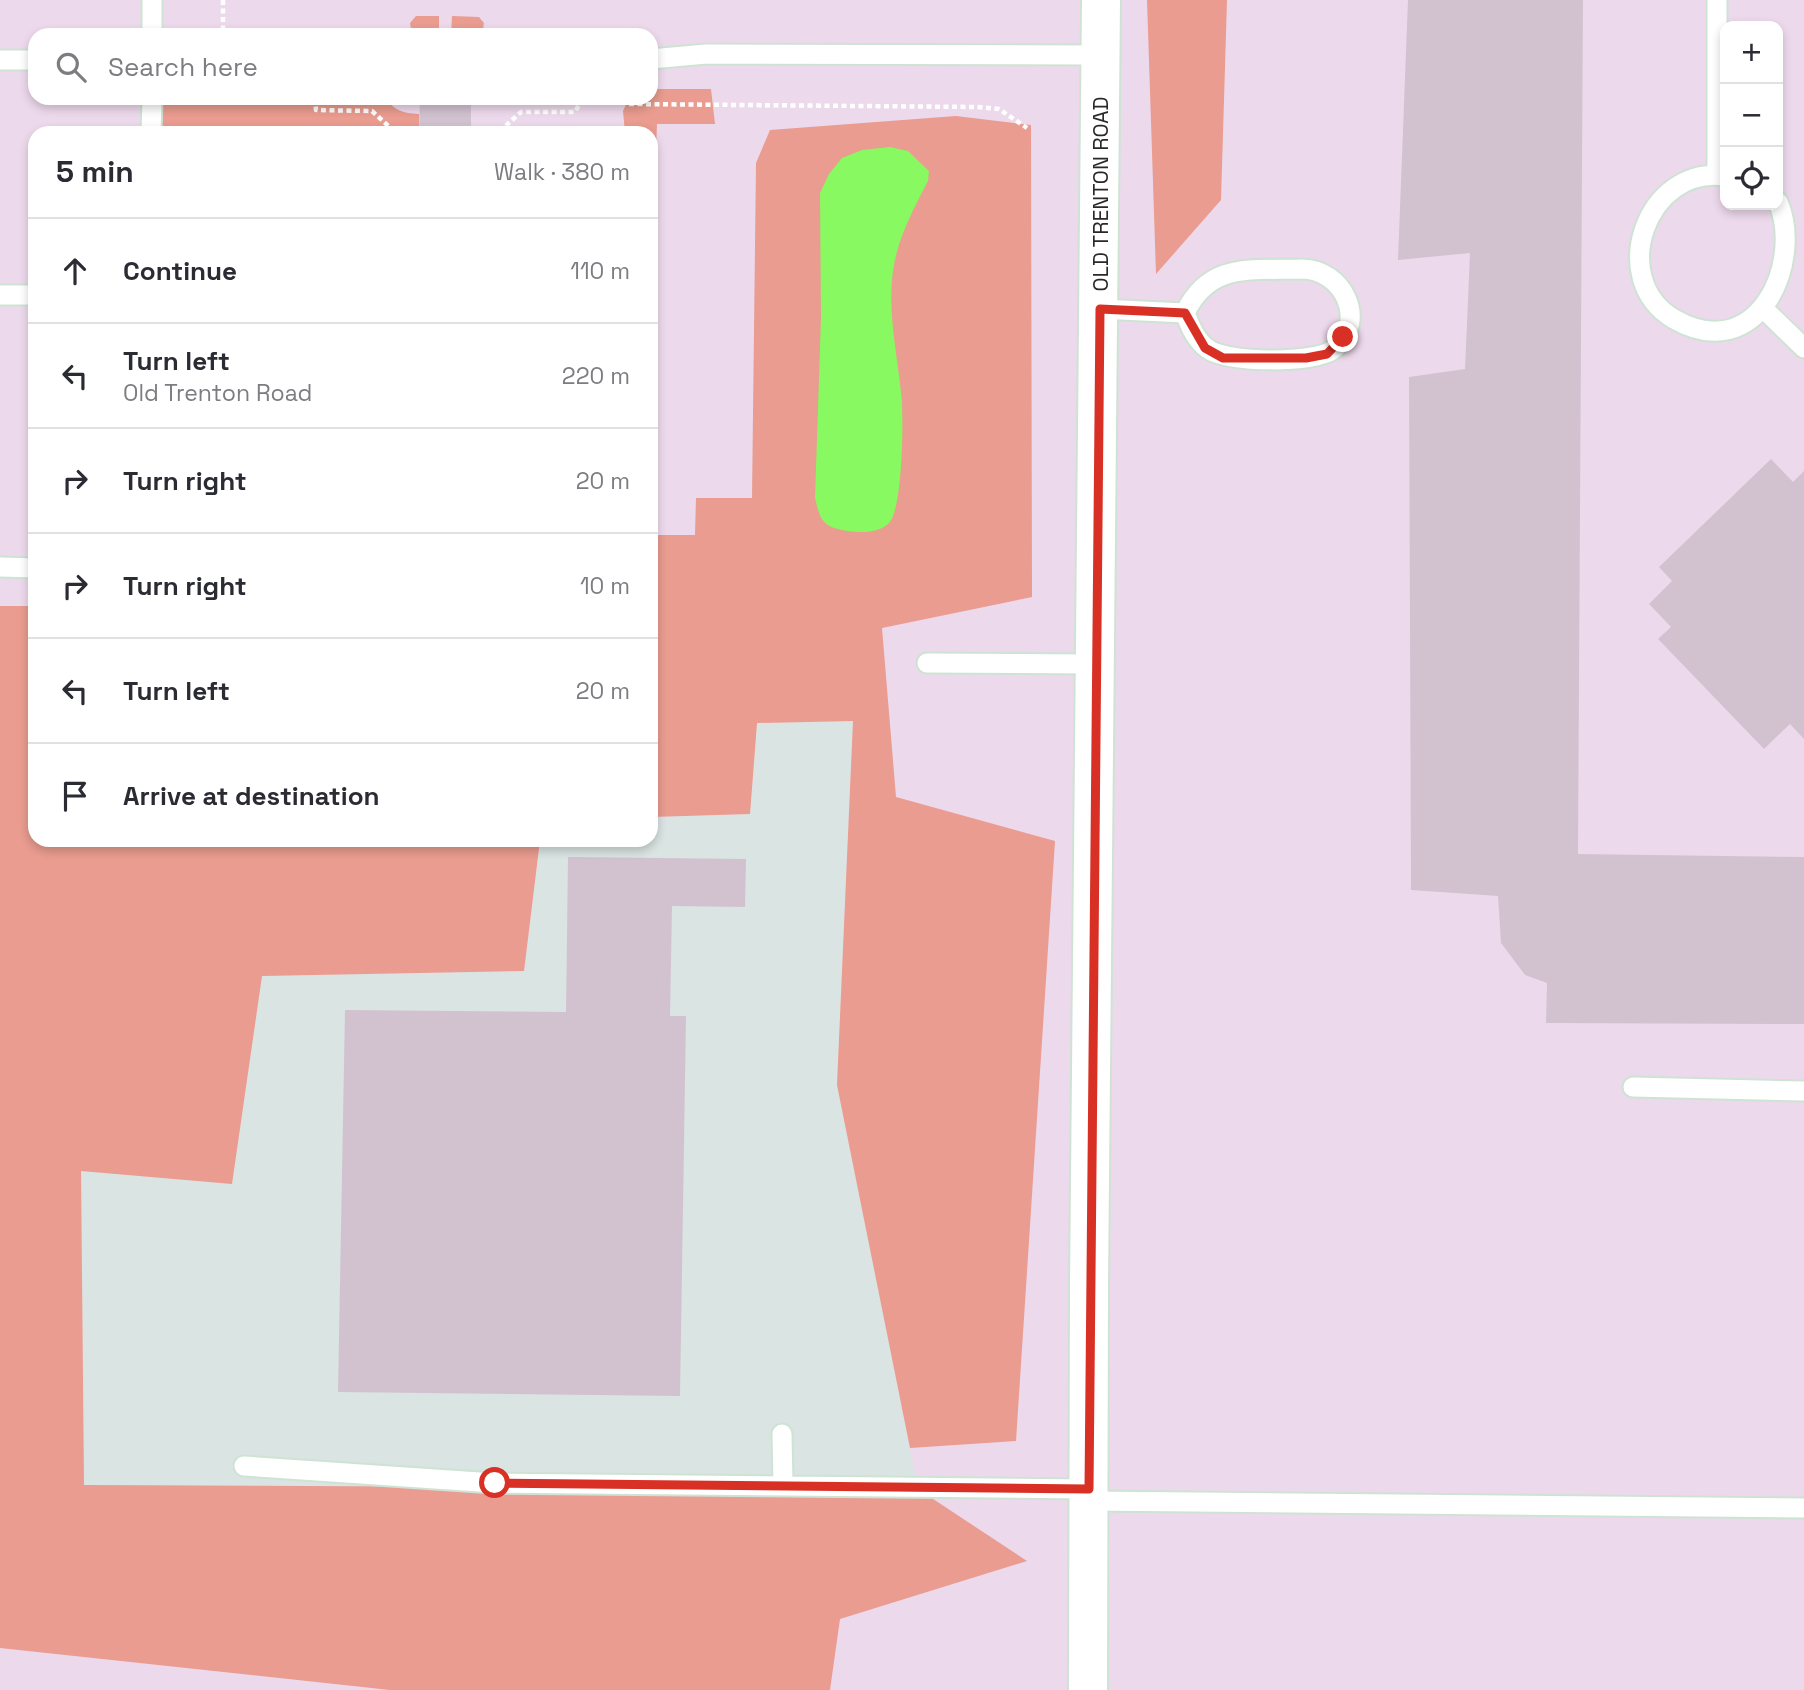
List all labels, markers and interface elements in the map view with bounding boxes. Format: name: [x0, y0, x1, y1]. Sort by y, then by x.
map controls: [1720, 21, 1783, 210]
button: +: [1720, 21, 1783, 84]
search box: [28, 28, 658, 105]
icon: search: [52, 48, 90, 86]
text: Search here: [108, 50, 258, 84]
button: −: [1720, 84, 1783, 147]
street label: OLD TRENTON ROAD: [1087, 96, 1114, 292]
button: locate: [1720, 147, 1783, 210]
text: 5 min: [56, 152, 134, 191]
text: Walk · 380 m: [494, 157, 630, 187]
icon: ahead: [56, 252, 94, 290]
text: Continue: [123, 254, 237, 288]
text: 110 m: [570, 256, 630, 286]
route end: [1327, 321, 1358, 352]
text: Turn left: [123, 344, 230, 378]
icon: left: [56, 357, 94, 395]
text: 220 m: [562, 361, 630, 391]
text: Old Trenton Road: [123, 378, 312, 408]
icon: right: [56, 462, 94, 500]
text: Turn right: [123, 464, 247, 498]
text: 20 m: [576, 466, 630, 496]
icon: right: [56, 567, 94, 605]
text: Turn right: [123, 569, 247, 603]
text: 10 m: [580, 571, 630, 601]
icon: left: [56, 672, 94, 710]
text: Turn left: [123, 674, 230, 708]
text: 20 m: [576, 676, 630, 706]
icon: arrive: [56, 777, 94, 815]
text: Arrive at destination: [123, 779, 380, 813]
route start: [479, 1467, 510, 1498]

